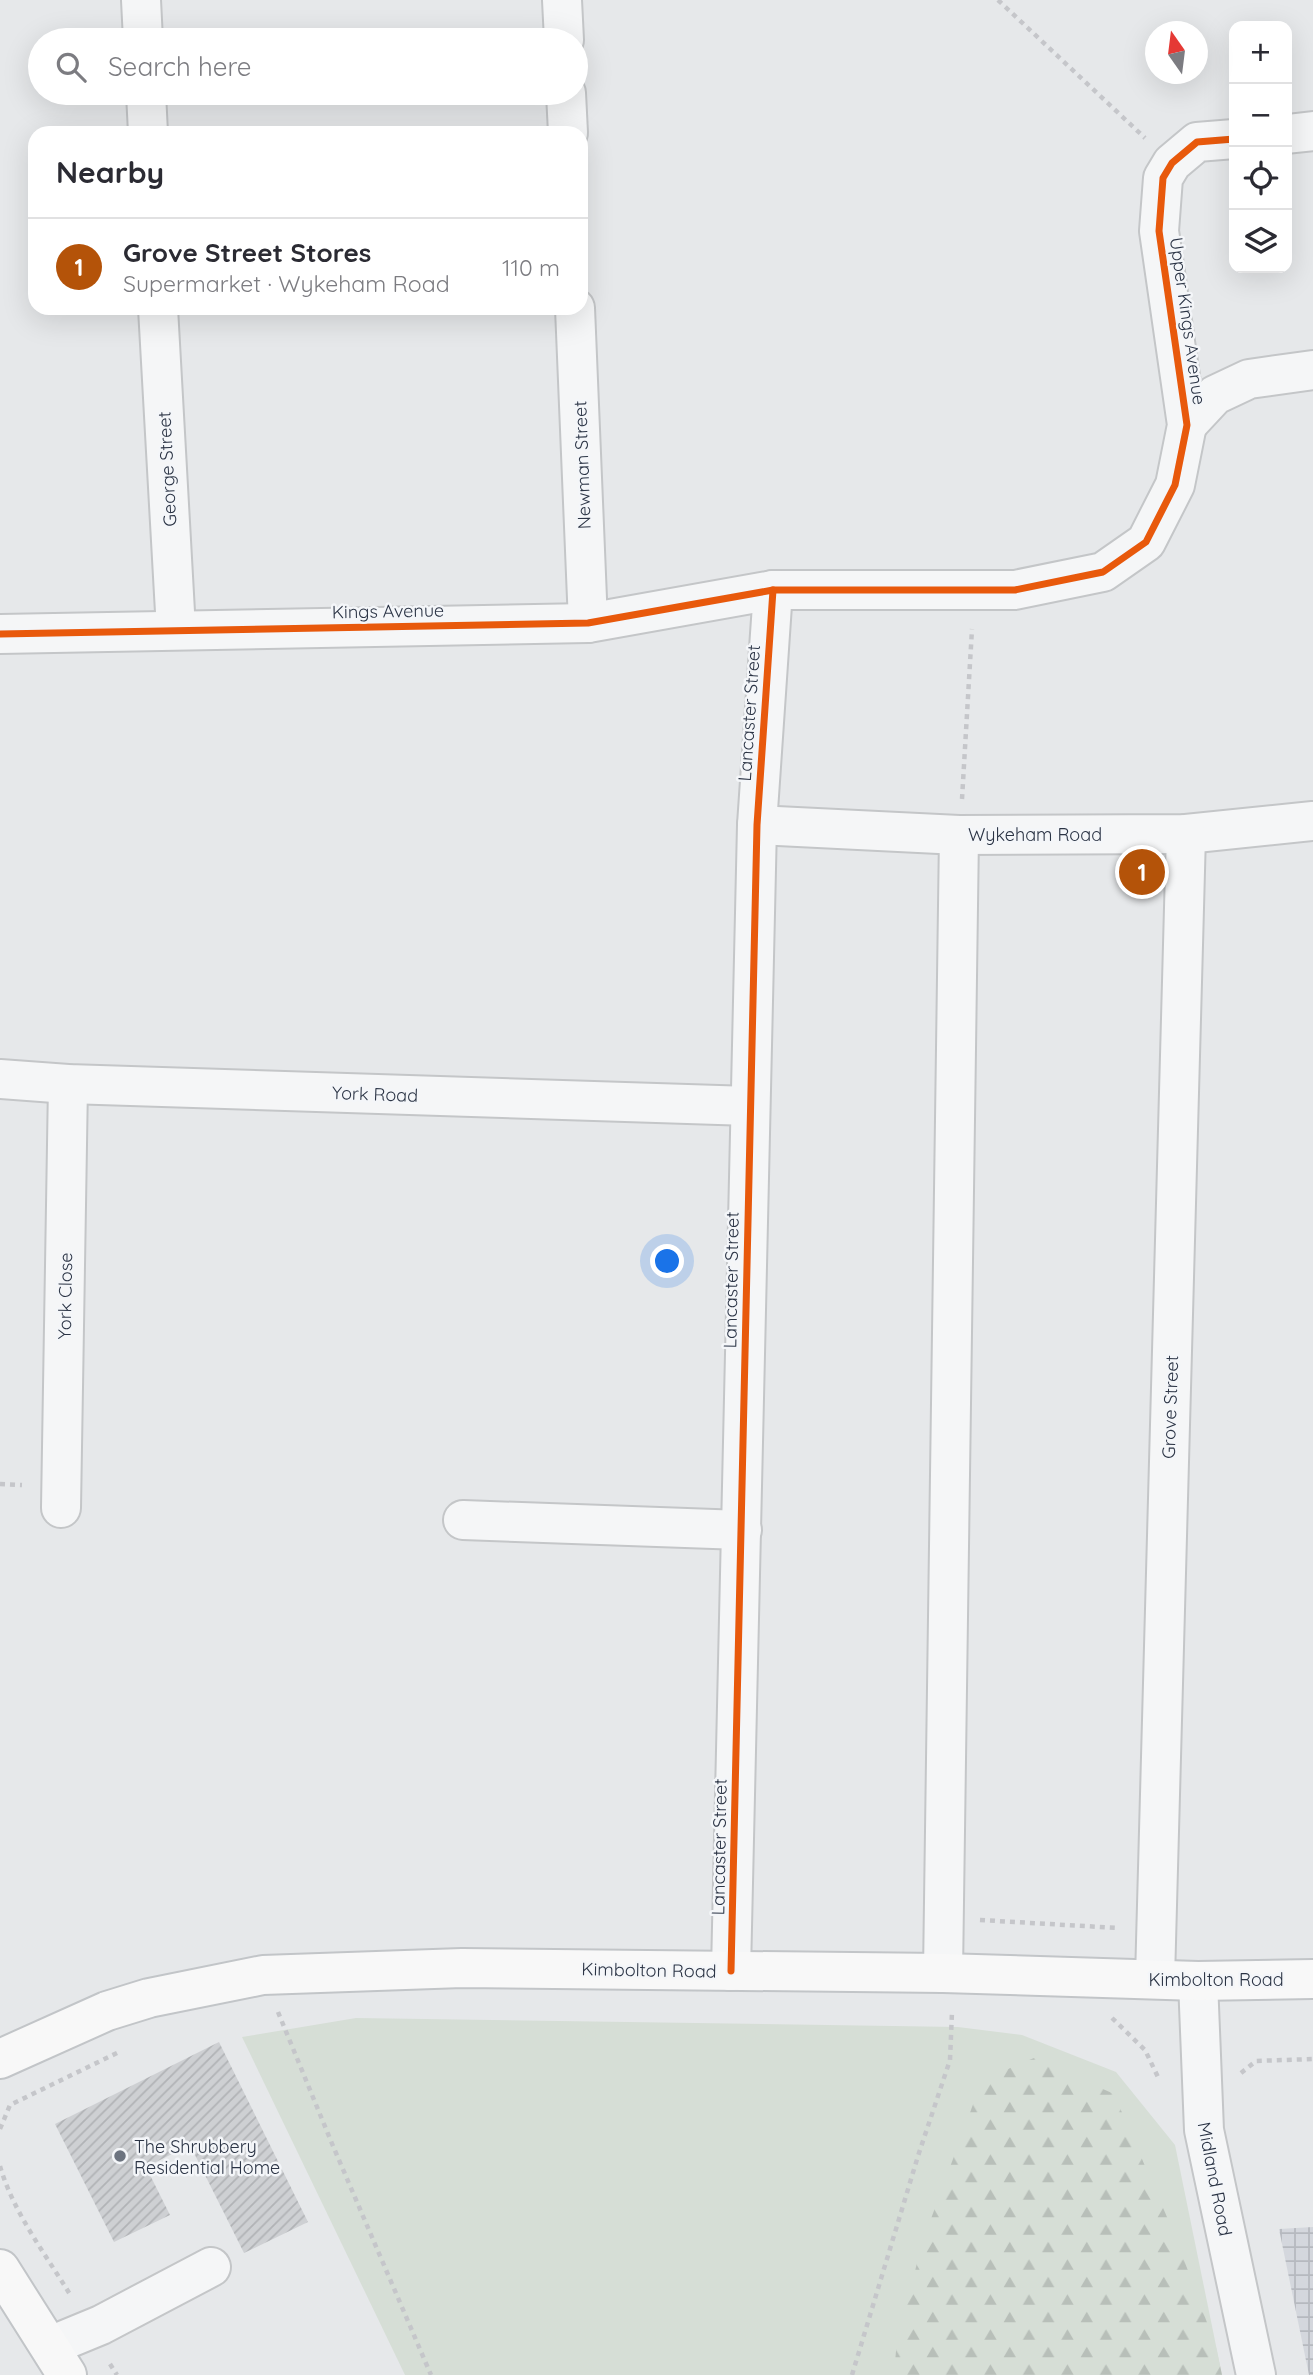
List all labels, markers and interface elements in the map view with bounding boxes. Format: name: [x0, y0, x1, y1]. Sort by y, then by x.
north arrow: [1145, 21, 1208, 84]
map controls: [1229, 21, 1292, 273]
button: +: [1229, 21, 1292, 84]
search box: [28, 28, 588, 105]
icon: search: [52, 48, 90, 86]
text: Search here: [108, 50, 252, 83]
button: −: [1229, 84, 1292, 147]
button: locate: [1229, 147, 1292, 210]
text: Nearby: [56, 153, 164, 191]
button: layers: [1229, 210, 1292, 273]
text: Grove Street Stores: [123, 236, 371, 269]
street label: Upper Kings Avenue: [1165, 236, 1211, 406]
text: 1: [75, 253, 83, 282]
text: 110 m: [502, 253, 560, 282]
text: Supermarket · Wykeham Road: [123, 269, 450, 298]
street label: Newman Street: [568, 400, 596, 530]
street label: George Street: [152, 411, 182, 527]
street label: Kings Avenue: [332, 599, 444, 623]
street label: Lancaster Street: [733, 644, 765, 782]
street label: Wykeham Road: [968, 823, 1102, 846]
pin: 1: [1119, 846, 1165, 898]
street label: York Road: [331, 1081, 419, 1107]
street label: Lancaster Street: [718, 1211, 744, 1349]
your location: [650, 1244, 684, 1278]
street label: York Close: [53, 1252, 77, 1340]
street label: Grove Street: [1157, 1355, 1183, 1459]
street label: Lancaster Street: [706, 1778, 732, 1916]
street label: Kimbolton Road: [581, 1957, 717, 1983]
street label: Kimbolton Road: [1148, 1968, 1284, 1991]
street label: Midland Road: [1193, 2120, 1237, 2238]
place label: The Shrubbery Residential Home: [134, 2135, 280, 2179]
marker: The Shrubbery Residential Home: [112, 2148, 128, 2164]

